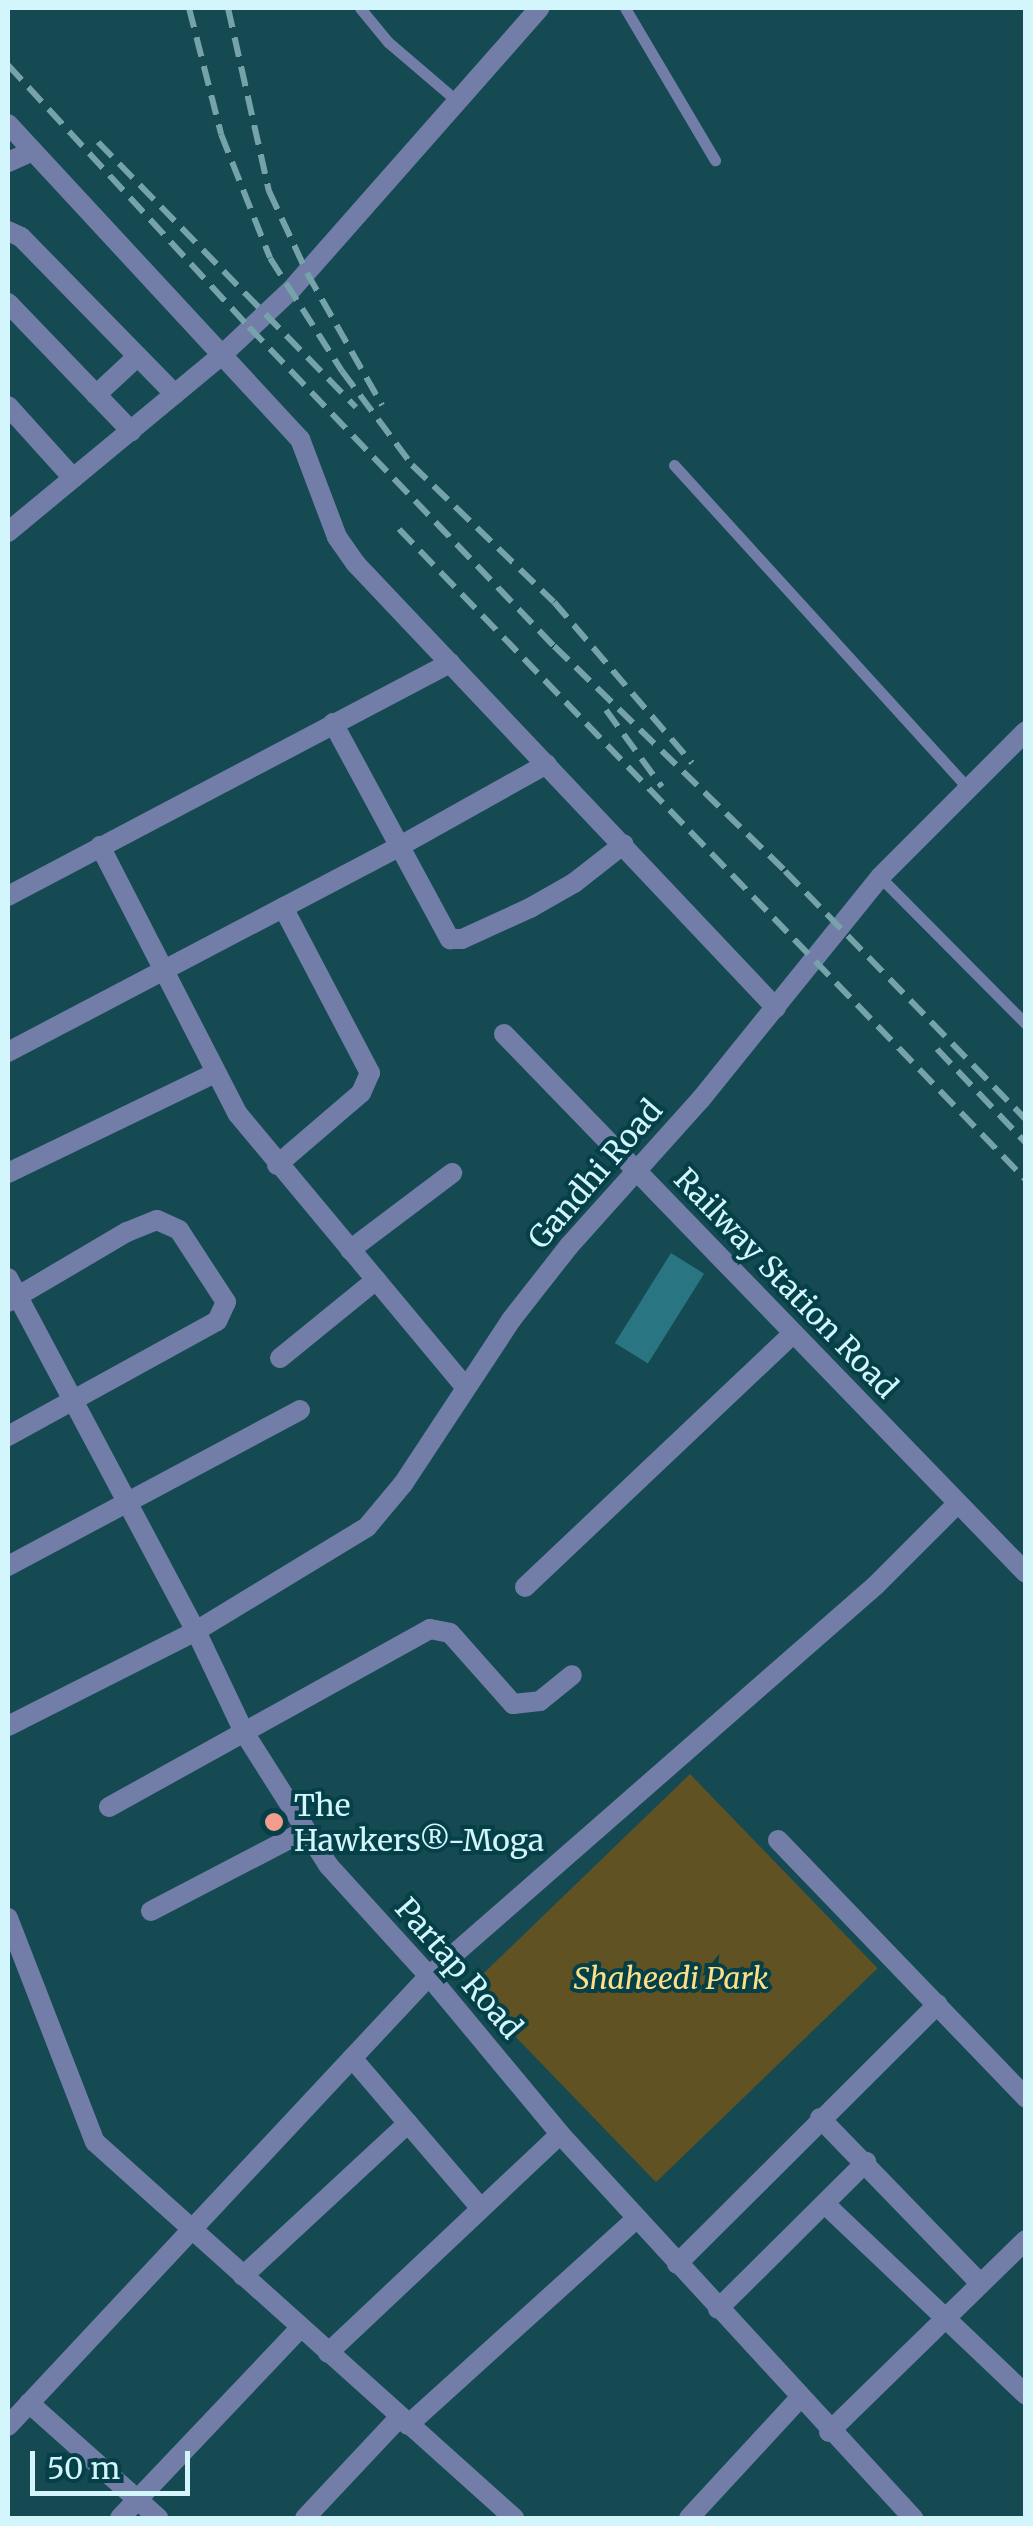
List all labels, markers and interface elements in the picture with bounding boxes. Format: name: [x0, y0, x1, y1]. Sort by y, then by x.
street label: Gandhi Road: [521, 1092, 669, 1256]
street label: Railway Station Road: [667, 1161, 905, 1405]
place label: The Hawkers®-Moga: [294, 1787, 544, 1858]
marker: The Hawkers®-Moga: [263, 1811, 285, 1833]
street label: Partap Road: [388, 1890, 530, 2046]
park label: Shaheedi Park: [573, 1960, 769, 1996]
scale bar: [35, 2431, 195, 2493]
text: 50 m: [47, 2449, 120, 2487]

